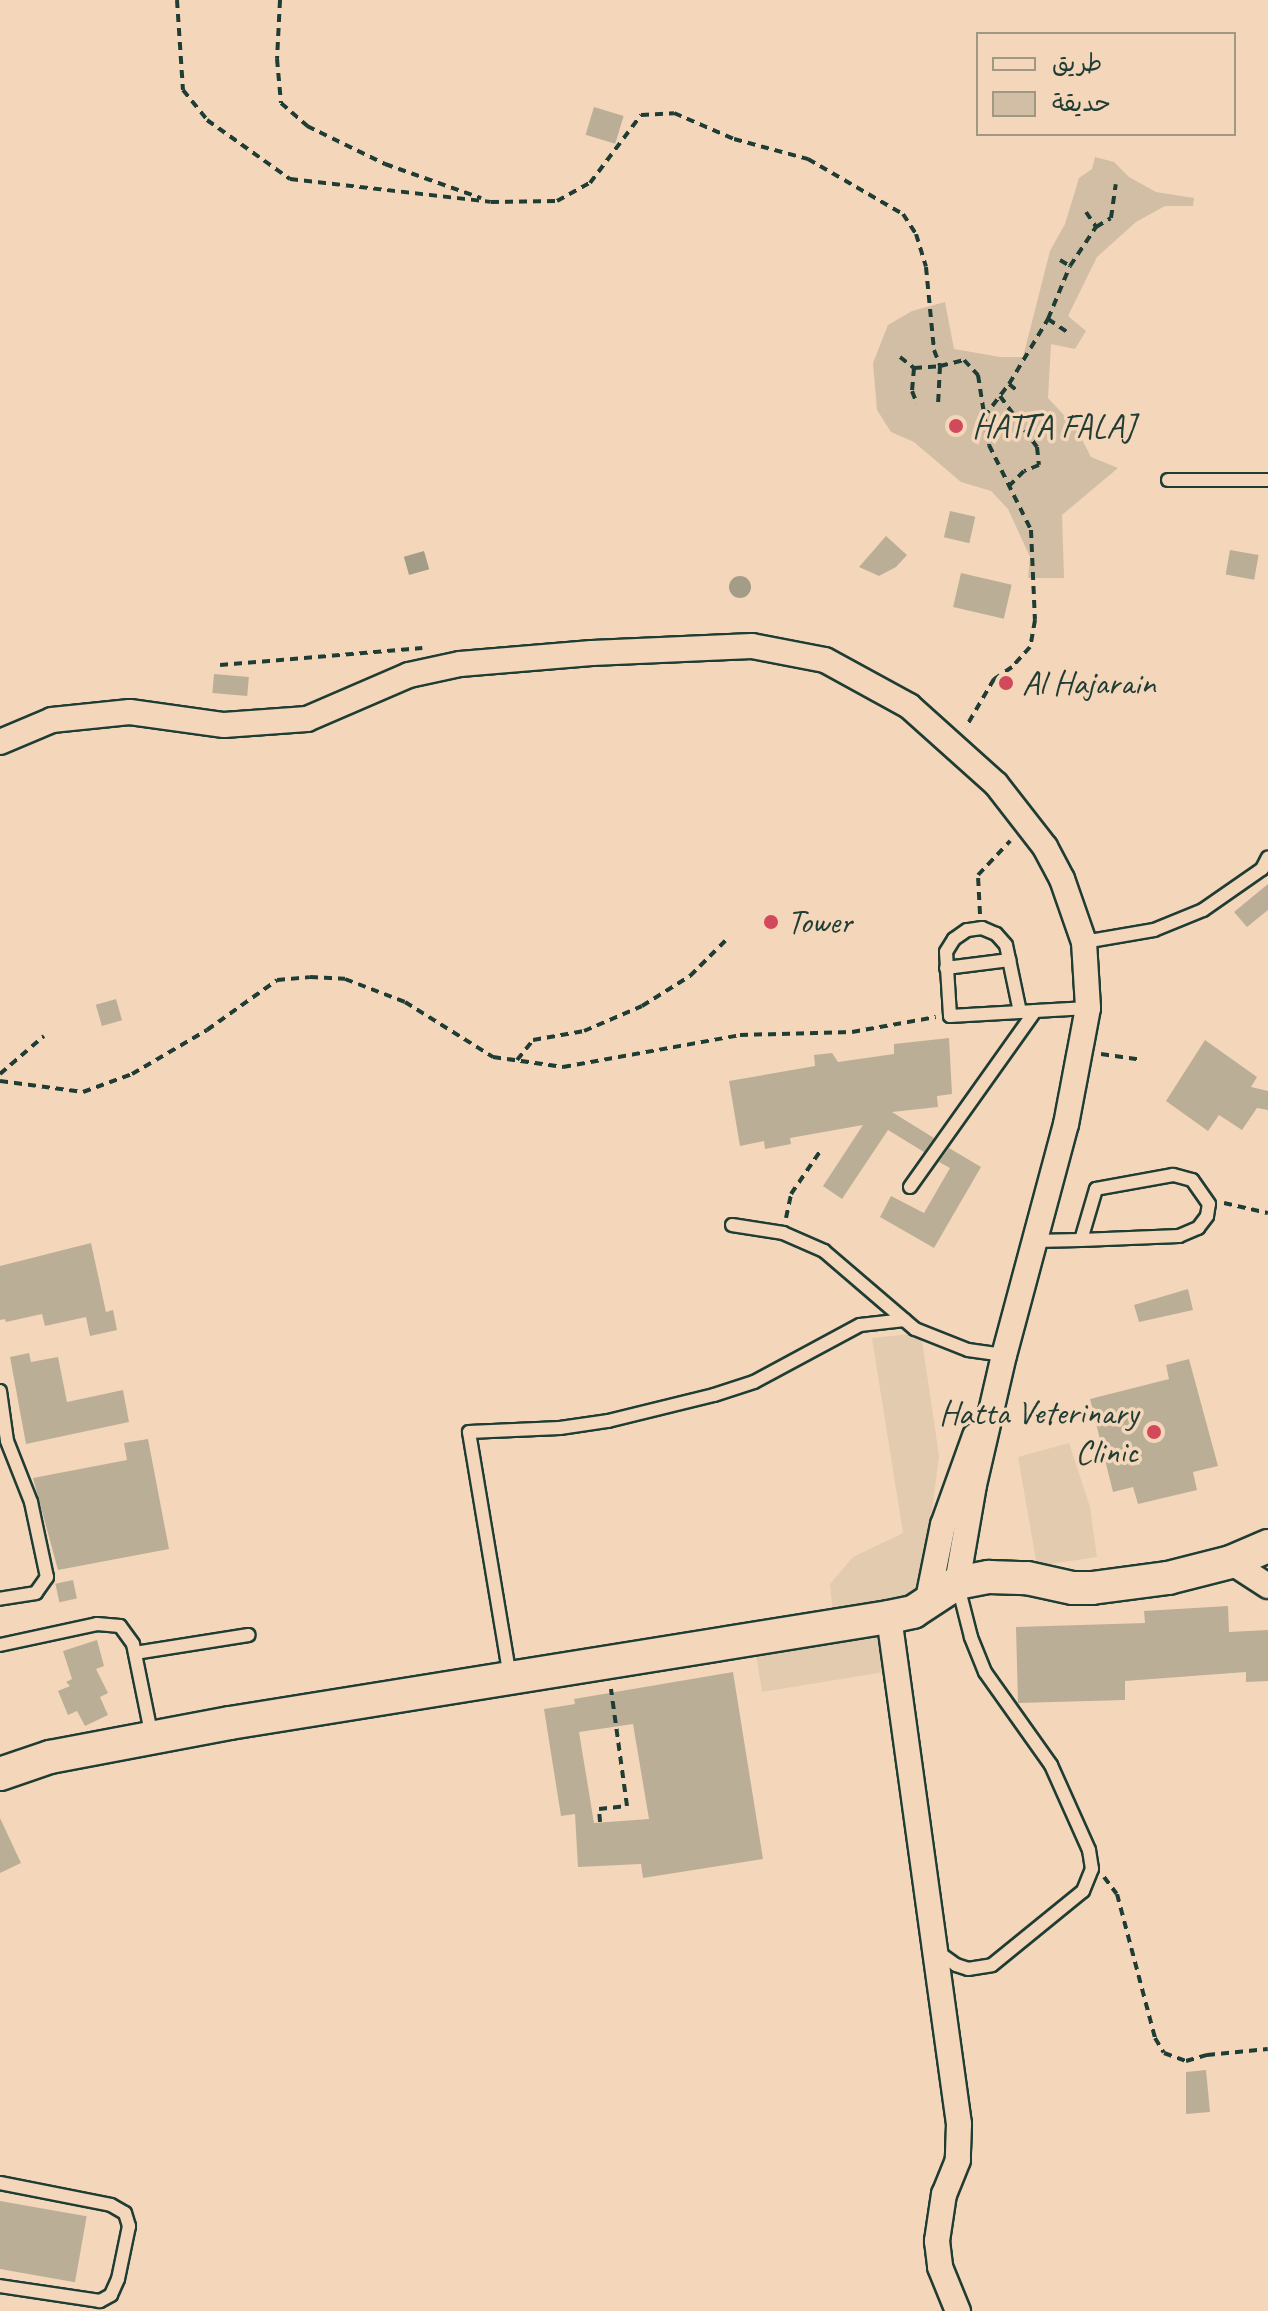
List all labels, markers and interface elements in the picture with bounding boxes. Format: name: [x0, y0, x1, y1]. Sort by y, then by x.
legend: [976, 32, 1236, 136]
text: طريق: [1052, 48, 1102, 78]
text: حديقة: [1052, 88, 1111, 118]
place label: HATTA FALAJ: [972, 406, 1135, 446]
marker: HATTA FALAJ: [947, 417, 965, 435]
place label: Al Hajarain: [1022, 663, 1155, 703]
marker: Al Hajarain: [997, 674, 1015, 692]
place label: Tower: [787, 902, 852, 942]
marker: Tower: [762, 913, 780, 931]
place label: Hatta Veterinary Clinic: [938, 1392, 1138, 1472]
marker: Hatta Veterinary Clinic: [1145, 1423, 1163, 1441]

